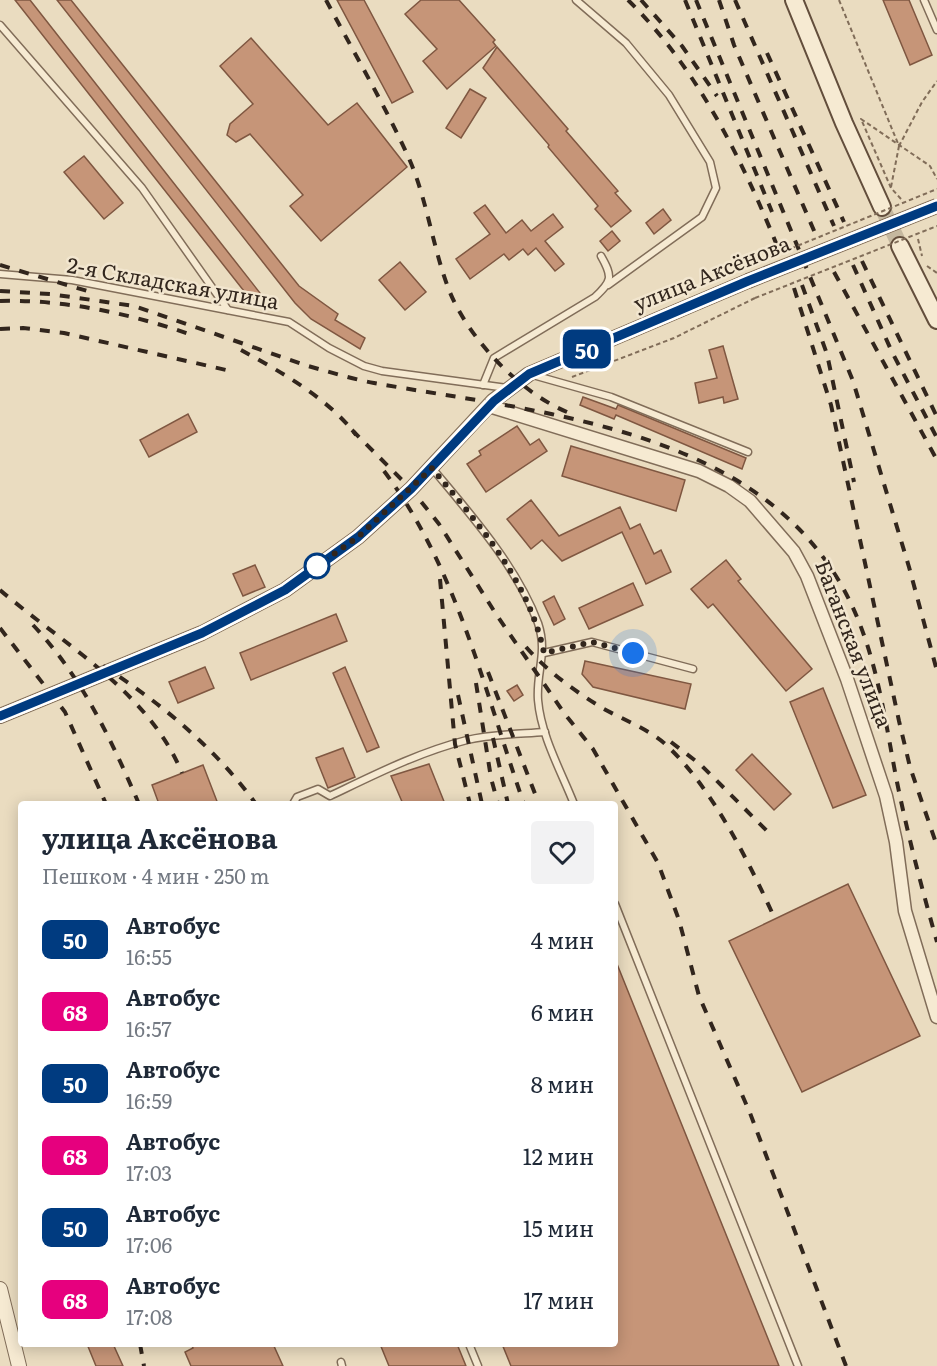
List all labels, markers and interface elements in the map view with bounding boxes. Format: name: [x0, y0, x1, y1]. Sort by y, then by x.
street label: улица Аксёнова: [628, 226, 795, 317]
street label: 2-я Складская улица: [65, 248, 282, 316]
line badge: 50: [560, 330, 614, 368]
text: 50: [575, 334, 599, 365]
unlabelled marker: [304, 553, 330, 579]
street label: Баганская улица: [809, 555, 902, 732]
your location: [618, 638, 648, 668]
text: улица Аксёнова: [42, 816, 277, 858]
button: heart: [531, 821, 594, 884]
text: Пешком · 4 мин · 250 m: [42, 860, 269, 890]
text: Автобус: [126, 908, 220, 941]
text: 4 мин: [531, 923, 594, 956]
text: 50: [63, 924, 87, 955]
text: 16:55: [126, 941, 172, 971]
text: Автобус: [126, 980, 220, 1013]
text: 6 мин: [531, 995, 594, 1028]
text: 68: [63, 996, 87, 1027]
text: 16:57: [126, 1013, 172, 1043]
text: Автобус: [126, 1052, 220, 1085]
text: 8 мин: [531, 1067, 594, 1100]
text: 50: [63, 1068, 87, 1099]
text: 16:59: [126, 1085, 172, 1115]
text: Автобус: [126, 1124, 220, 1157]
text: 12 мин: [523, 1139, 594, 1172]
text: 68: [63, 1140, 87, 1171]
text: 17:03: [126, 1157, 172, 1187]
text: Автобус: [126, 1196, 220, 1229]
text: 15 мин: [523, 1211, 594, 1244]
text: 50: [63, 1212, 87, 1243]
text: 17:06: [126, 1229, 172, 1259]
text: Автобус: [126, 1268, 220, 1301]
text: 17 мин: [523, 1283, 594, 1316]
text: 68: [63, 1284, 87, 1315]
text: 17:08: [126, 1301, 173, 1331]

